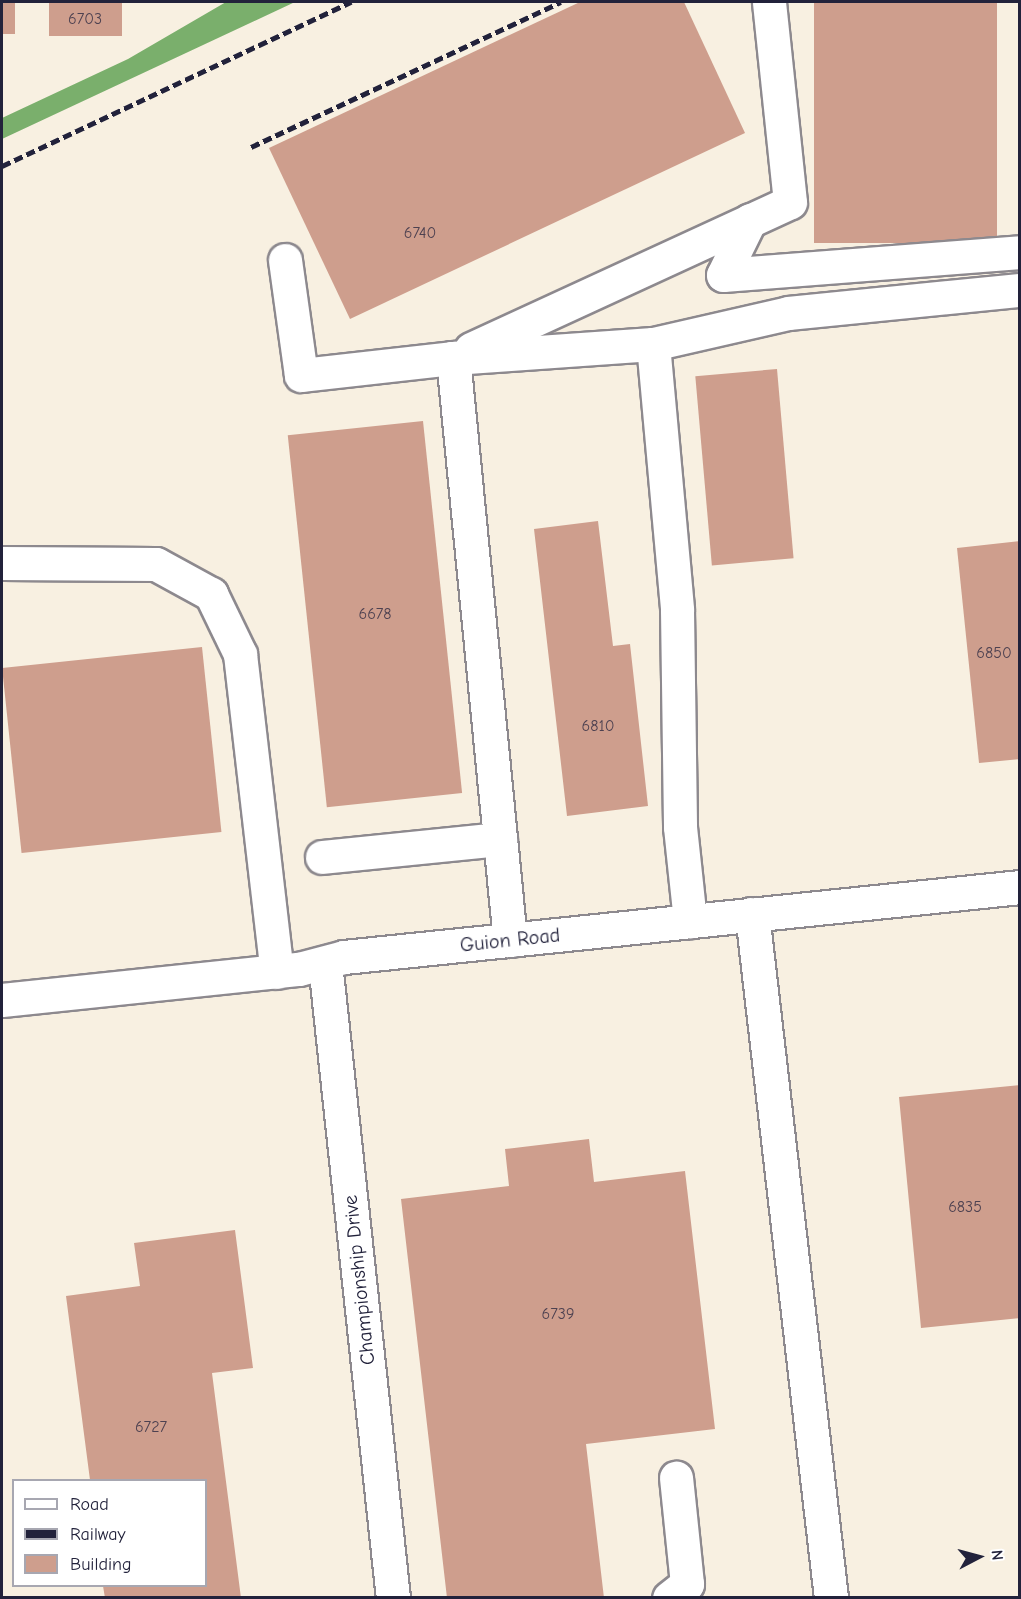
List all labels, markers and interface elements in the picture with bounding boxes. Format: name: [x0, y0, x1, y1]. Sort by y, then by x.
house number: 6703: [68, 9, 102, 29]
house number: 6740: [404, 223, 436, 243]
house number: 6678: [358, 604, 392, 624]
house number: 6850: [976, 643, 1012, 663]
house number: 6810: [582, 716, 614, 736]
street label: Guion Road: [459, 923, 561, 957]
street label: Championship Drive: [338, 1194, 380, 1366]
house number: 6835: [948, 1197, 982, 1217]
house number: 6739: [542, 1304, 574, 1324]
house number: 6727: [135, 1417, 167, 1437]
legend: [12, 1479, 207, 1587]
text: Road: [70, 1494, 109, 1515]
text: Railway: [70, 1524, 126, 1545]
north arrow: [949, 1527, 1009, 1587]
text: N: [987, 1549, 1006, 1561]
text: Building: [70, 1554, 132, 1575]

